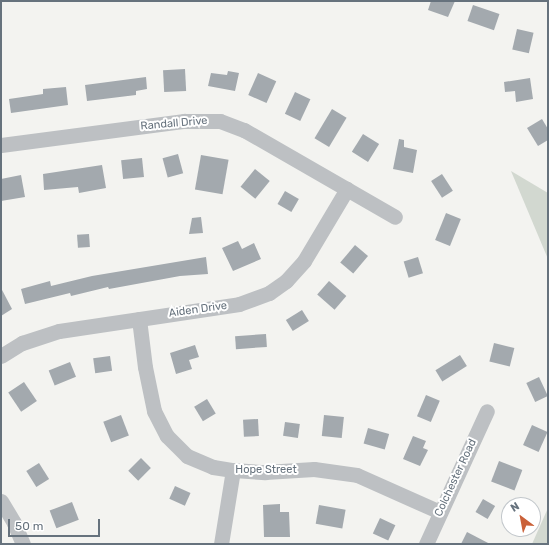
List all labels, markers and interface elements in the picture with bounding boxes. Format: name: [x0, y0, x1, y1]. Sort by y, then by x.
street label: Randall Drive: [140, 115, 208, 133]
street label: Aiden Drive: [168, 299, 228, 321]
street label: Colchester Road: [432, 437, 480, 519]
street label: Hope Street: [235, 463, 297, 477]
north arrow: [501, 497, 541, 537]
text: N: [508, 500, 522, 515]
scale bar: [10, 511, 102, 537]
text: 50 m: [15, 519, 43, 533]

